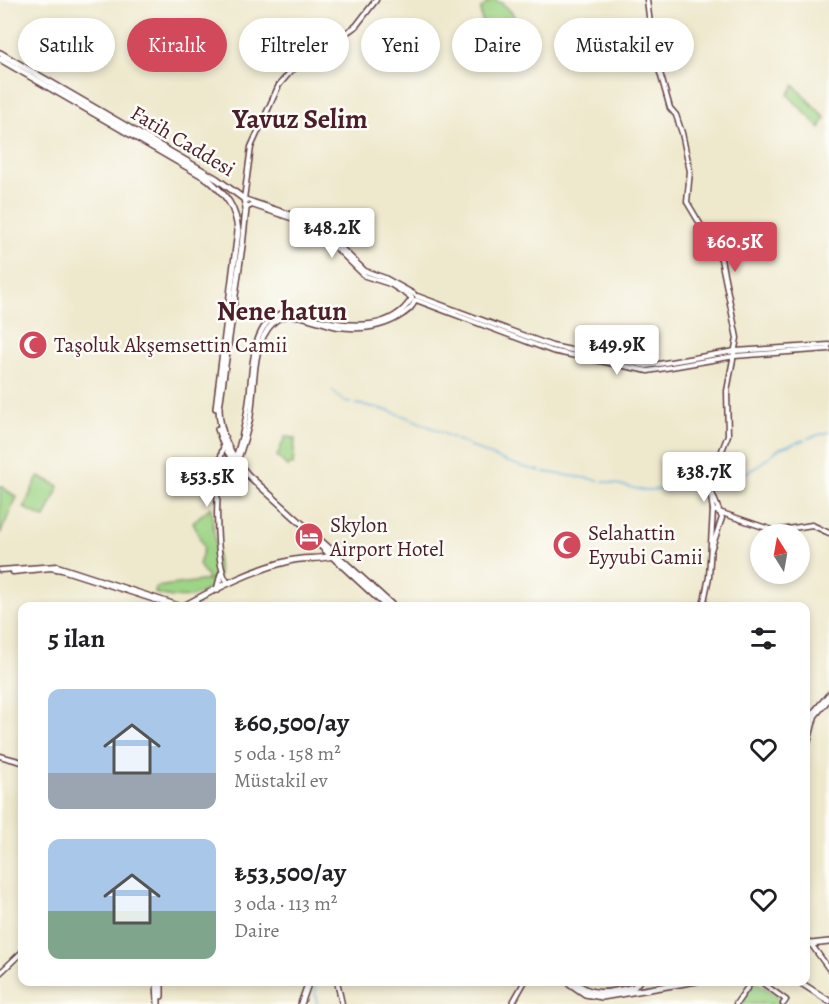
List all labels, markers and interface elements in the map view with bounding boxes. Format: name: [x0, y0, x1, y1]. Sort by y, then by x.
chip: Satılık: [18, 18, 115, 72]
chip: Kiralık: [127, 18, 227, 72]
chip: Filtreler: [239, 18, 349, 72]
chip: Yeni: [361, 18, 440, 72]
chip: Daire: [452, 18, 542, 72]
chip: Müstakil ev: [554, 18, 694, 72]
street label: Fatih Caddesi: [126, 99, 240, 183]
district label: Yavuz Selim: [231, 101, 368, 137]
pin: ₺48.2K: [283, 208, 381, 259]
text: ₺48.2K: [303, 214, 361, 241]
pin: ₺60.5K: [686, 222, 784, 273]
text: ₺60.5K: [707, 228, 763, 255]
district label: Nene hatun: [217, 293, 347, 329]
pin: ₺49.9K: [568, 325, 666, 376]
mosque icon: Taşoluk Akşemsettin Camii: [17, 329, 49, 361]
place label: Taşoluk Akşemsettin Camii: [54, 331, 287, 359]
text: ₺49.9K: [589, 331, 645, 358]
pin: ₺38.7K: [655, 452, 753, 503]
pin: ₺53.5K: [158, 457, 256, 508]
text: ₺38.7K: [676, 458, 732, 485]
text: ₺53.5K: [180, 463, 234, 490]
place label: Skylon Airport Hotel: [329, 511, 444, 563]
place label: Selahattin Eyyubi Camii: [588, 519, 703, 571]
hotel icon: Skylon Airport Hotel: [293, 521, 325, 553]
north arrow: [750, 524, 810, 584]
map controls: [750, 524, 810, 584]
mosque icon: Selahattin Eyyubi Camii: [551, 529, 583, 561]
text: 5 ilan: [48, 621, 105, 656]
icon: filters: [747, 622, 780, 655]
text: ₺60,500/ay: [234, 705, 349, 740]
icon: home: [96, 713, 168, 785]
icon: heart: [747, 733, 780, 766]
text: 5 oda · 158 m²: [234, 740, 341, 767]
text: Müstakil ev: [234, 767, 328, 794]
text: ₺53,500/ay: [234, 855, 346, 890]
icon: home: [96, 863, 168, 935]
icon: heart: [747, 883, 780, 916]
text: 3 oda · 113 m²: [234, 890, 337, 917]
text: Daire: [234, 917, 279, 944]

